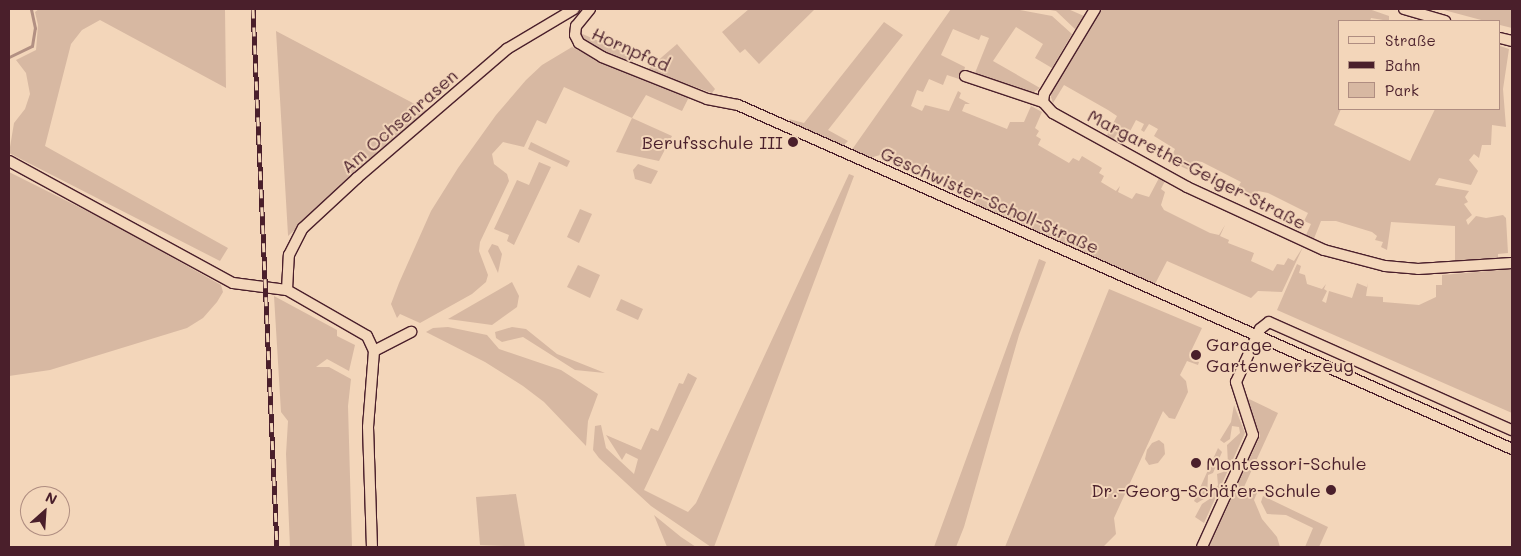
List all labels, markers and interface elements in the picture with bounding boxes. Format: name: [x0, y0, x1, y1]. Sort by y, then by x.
legend: [1338, 20, 1501, 110]
street label: Hornpfad: [589, 22, 673, 76]
text: Straße: [1385, 30, 1436, 50]
text: Bahn: [1385, 55, 1420, 75]
street label: Am Ochsenrasen: [336, 64, 462, 178]
text: Park: [1385, 80, 1419, 100]
street label: Margarethe-Geiger-Straße: [1084, 104, 1310, 234]
place label: Berufsschule III: [642, 131, 783, 153]
marker: Berufsschule III: [787, 136, 799, 148]
street label: Geschwister-Scholl-Straße: [877, 142, 1103, 258]
place label: Garage Gartenwerkzeug: [1206, 334, 1354, 376]
marker: Garage Gartenwerkzeug: [1190, 349, 1202, 361]
place label: Montessori-Schule: [1206, 452, 1367, 474]
marker: Montessori-Schule: [1190, 457, 1202, 469]
place label: Dr.-Georg-Schäfer-Schule: [1091, 479, 1321, 501]
marker: Dr.-Georg-Schäfer-Schule: [1325, 484, 1337, 496]
north arrow: [20, 486, 70, 536]
text: N: [42, 487, 60, 509]

